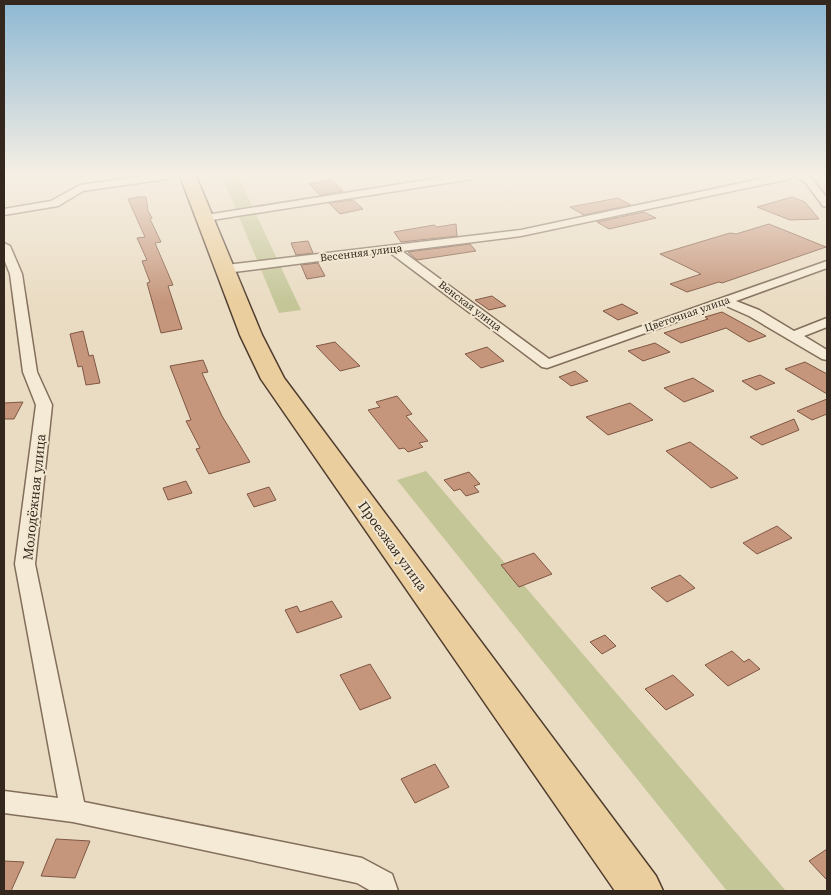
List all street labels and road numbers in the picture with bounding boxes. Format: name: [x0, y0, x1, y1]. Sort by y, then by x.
street label: Весенняя улица: [319, 240, 403, 265]
street label: Венская улица: [435, 277, 505, 335]
street label: Цветочная улица: [642, 292, 732, 336]
street label: Молодёжная улица: [17, 432, 51, 561]
street label: Проезжая улица: [353, 497, 433, 596]

